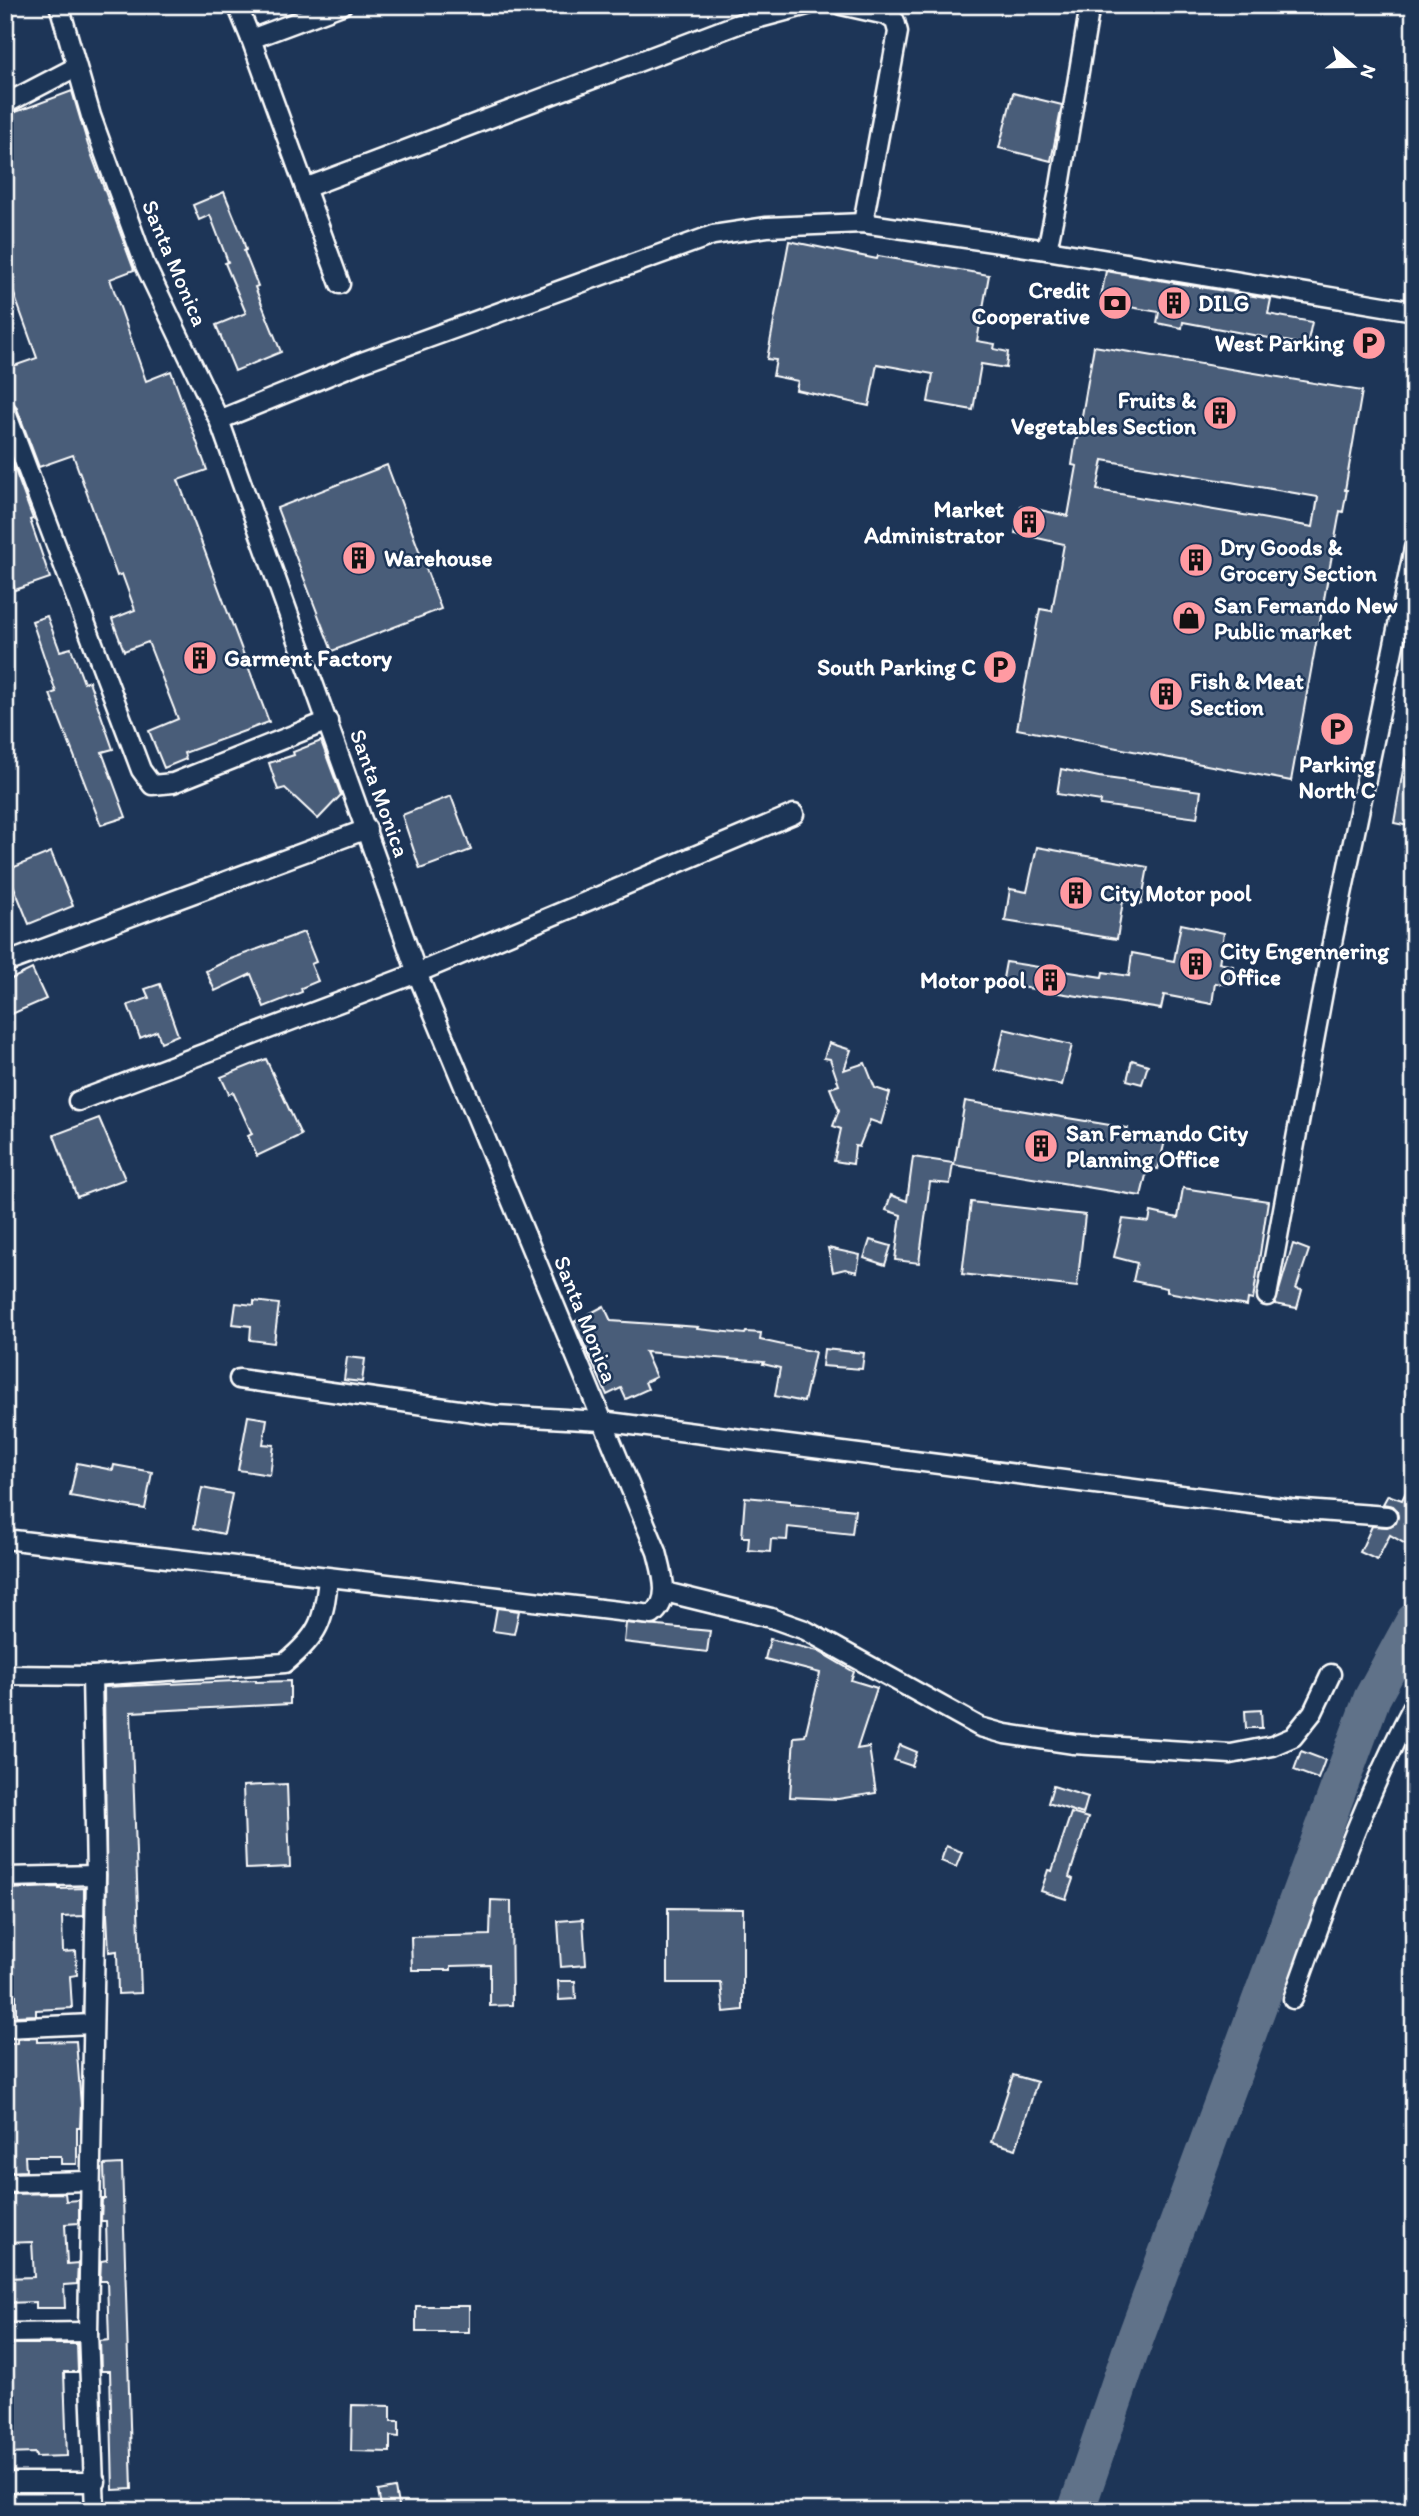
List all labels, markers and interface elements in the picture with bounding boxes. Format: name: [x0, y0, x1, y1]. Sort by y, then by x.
north arrow: [1318, 32, 1388, 102]
text: N: [1356, 62, 1382, 82]
street label: Santa Monica: [136, 196, 214, 330]
place label: Credit Cooperative: [972, 276, 1090, 330]
bank icon: Credit Cooperative: [1096, 284, 1134, 322]
building icon: DILG: [1155, 284, 1193, 322]
place label: DILG: [1198, 289, 1249, 317]
parking icon: West Parking: [1350, 324, 1388, 362]
place label: West Parking: [1215, 329, 1345, 357]
place label: Fruits & Vegetables Section: [1011, 386, 1197, 440]
building icon: Fruits & Vegetables Section: [1201, 394, 1239, 432]
place label: Market Administrator: [863, 495, 1004, 549]
building icon: Market Administrator: [1010, 503, 1048, 541]
place label: Dry Goods & Grocery Section: [1220, 533, 1378, 587]
building icon: Warehouse: [340, 539, 378, 577]
building icon: Dry Goods & Grocery Section: [1177, 541, 1215, 579]
place label: Warehouse: [384, 544, 492, 572]
place label: San Fernando New Public market: [1214, 591, 1398, 645]
shop icon: San Fernando New Public market: [1170, 599, 1208, 637]
building icon: Garment Factory: [181, 639, 219, 677]
place label: Garment Factory: [224, 644, 392, 672]
parking icon: South Parking C: [981, 648, 1019, 686]
place label: South Parking C: [817, 653, 976, 681]
place label: Fish & Meat Section: [1190, 667, 1304, 721]
building icon: Fish & Meat Section: [1147, 675, 1185, 713]
parking icon: Parking North C: [1318, 710, 1356, 748]
street label: Santa Monica: [344, 725, 416, 861]
place label: Parking North C: [1298, 750, 1376, 804]
building icon: City Motor pool: [1057, 874, 1095, 912]
place label: City Motor pool: [1100, 879, 1252, 907]
place label: City Engennering Office: [1220, 937, 1390, 991]
building icon: City Engennering Office: [1177, 945, 1215, 983]
building icon: Motor pool: [1031, 961, 1069, 999]
place label: Motor pool: [920, 966, 1026, 994]
place label: San Fernando City Planning Office: [1066, 1119, 1248, 1173]
building icon: San Fernando City Planning Office: [1022, 1127, 1060, 1165]
street label: Santa Monica: [548, 1252, 624, 1386]

